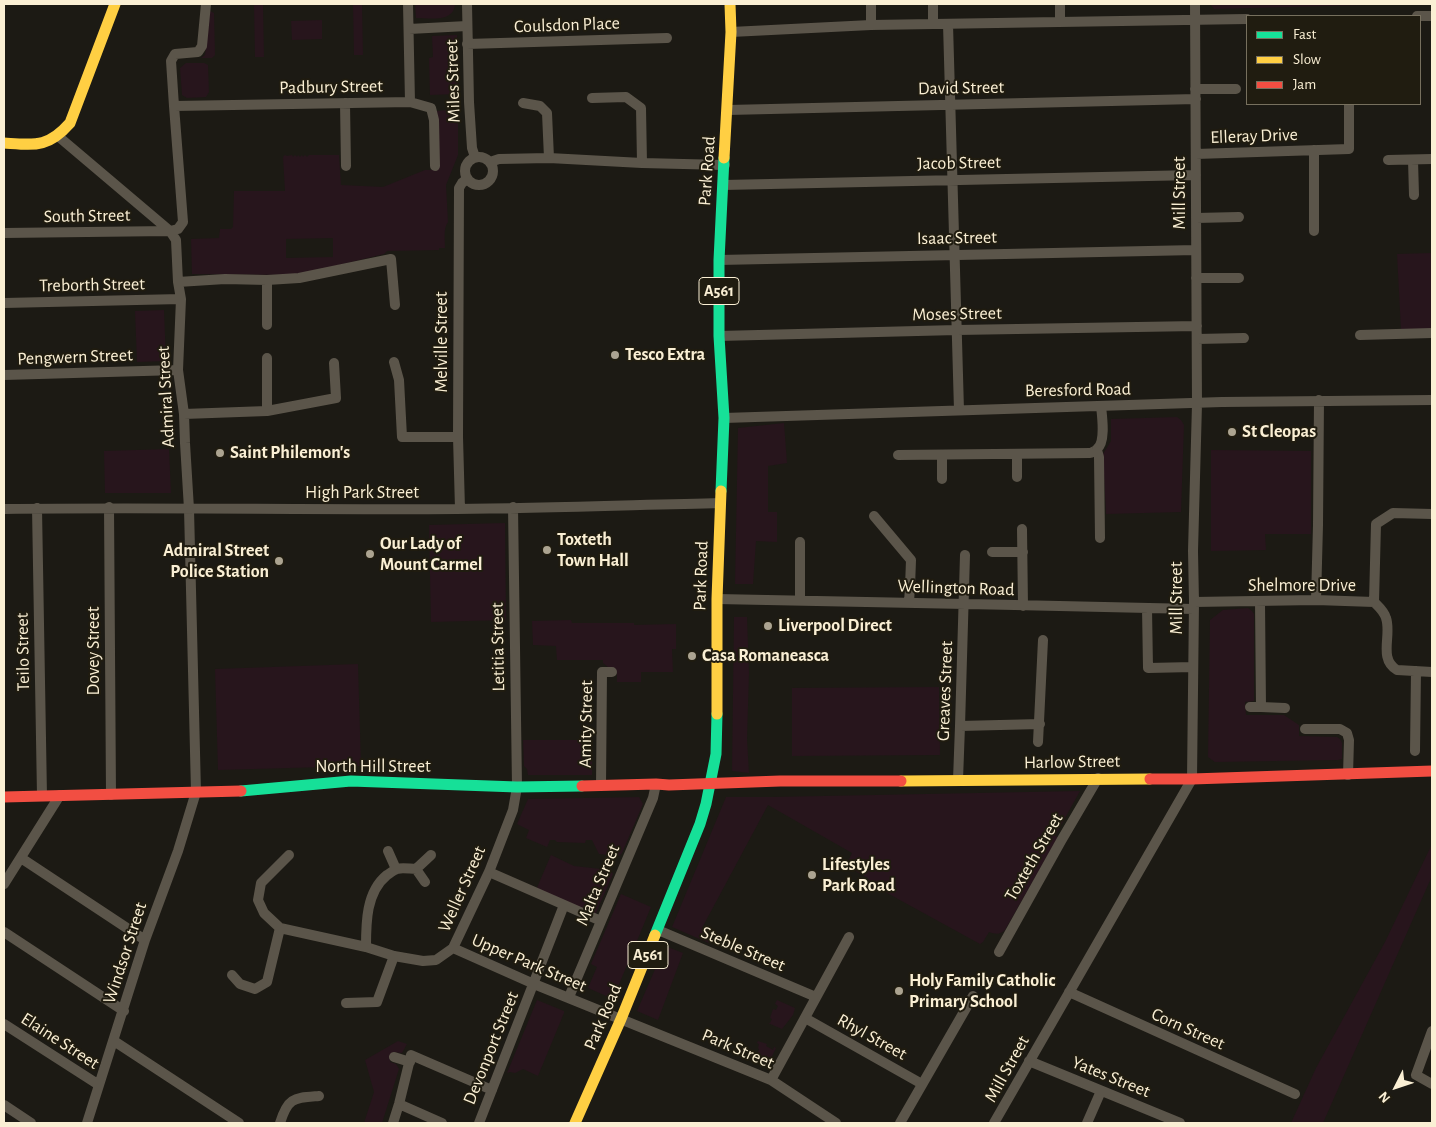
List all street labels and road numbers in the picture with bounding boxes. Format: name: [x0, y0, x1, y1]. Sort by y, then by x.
street label: Coulsdon Place: [514, 12, 620, 38]
street label: Miles Street: [441, 39, 465, 123]
street label: Padbury Street: [279, 75, 383, 99]
street label: David Street: [918, 76, 1004, 100]
street label: Elleray Drive: [1210, 124, 1298, 148]
street label: Park Road: [694, 135, 720, 207]
street label: Jacob Street: [917, 151, 1001, 175]
street label: Mill Street: [1169, 157, 1191, 229]
street label: South Street: [44, 204, 130, 228]
street label: Isaac Street: [917, 227, 997, 249]
street label: Treborth Street: [39, 273, 145, 297]
road number: A561: [699, 278, 739, 304]
street label: Melville Street: [431, 291, 453, 393]
street label: Moses Street: [912, 302, 1002, 326]
street label: Pengwern Street: [17, 344, 133, 370]
street label: Admiral Street: [153, 346, 179, 448]
street label: Beresford Road: [1025, 378, 1131, 402]
street label: High Park Street: [305, 482, 419, 504]
street label: Park Road: [689, 541, 713, 611]
street label: Mill Street: [1166, 562, 1188, 634]
street label: Wellington Road: [897, 575, 1015, 601]
street label: Shelmore Drive: [1248, 575, 1356, 597]
street label: Letitia Street: [486, 602, 510, 692]
street label: Dovey Street: [83, 607, 105, 695]
street label: Teilo Street: [12, 612, 34, 692]
street label: Greaves Street: [932, 641, 958, 741]
street label: Amity Street: [574, 680, 598, 768]
street label: Harlow Street: [1024, 750, 1120, 774]
street label: North Hill Street: [315, 756, 431, 778]
street label: Toxteth Street: [1000, 809, 1068, 905]
street label: Malta Street: [571, 841, 625, 929]
street label: Weller Street: [433, 843, 491, 935]
street label: Windsor Street: [98, 899, 152, 1007]
street label: Steble Street: [698, 922, 788, 976]
street label: Upper Park Street: [468, 929, 590, 997]
road number: A561: [628, 942, 668, 968]
street label: Park Road: [579, 981, 627, 1053]
street label: Devonport Street: [459, 988, 523, 1108]
street label: Corn Street: [1148, 1003, 1228, 1055]
street label: Elaine Street: [17, 1008, 103, 1074]
street label: Rhyl Street: [833, 1009, 911, 1065]
street label: Park Street: [699, 1024, 777, 1074]
street label: Mill Street: [980, 1032, 1034, 1106]
street label: Yates Street: [1069, 1052, 1153, 1102]

